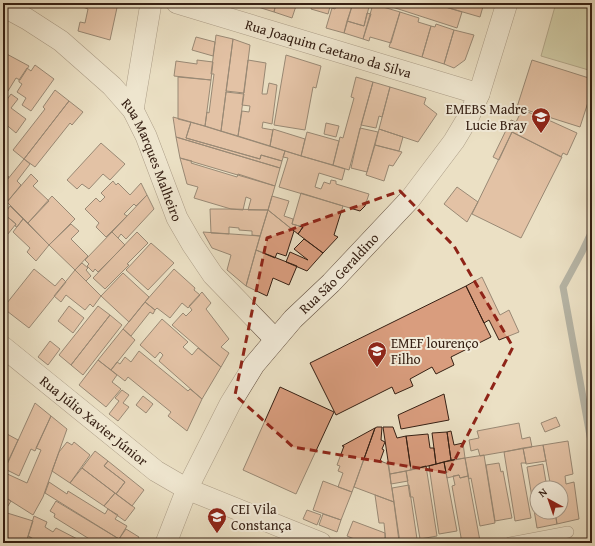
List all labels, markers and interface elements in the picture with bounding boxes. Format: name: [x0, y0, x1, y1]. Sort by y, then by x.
street label: Rua Joaquim Caetano da Silva: [243, 14, 414, 83]
street label: Rua Marques Malheiro: [117, 94, 187, 224]
place label: EMEBS Madre Lucie Bray: [446, 99, 527, 135]
school or university icon: EMEBS Madre Lucie Bray: [530, 106, 552, 134]
street label: Rua São Geraldino: [294, 228, 383, 318]
place label: EMEF lourenço Filho: [391, 333, 479, 369]
school or university icon: EMEF lourenço Filho: [366, 340, 388, 368]
street label: Rua Júlio Xavier Júnior: [36, 371, 152, 471]
north arrow: [529, 480, 569, 520]
text: N: [535, 483, 551, 501]
place label: CEI Vila Constança: [231, 499, 292, 535]
school or university icon: CEI Vila Constança: [206, 506, 228, 534]

